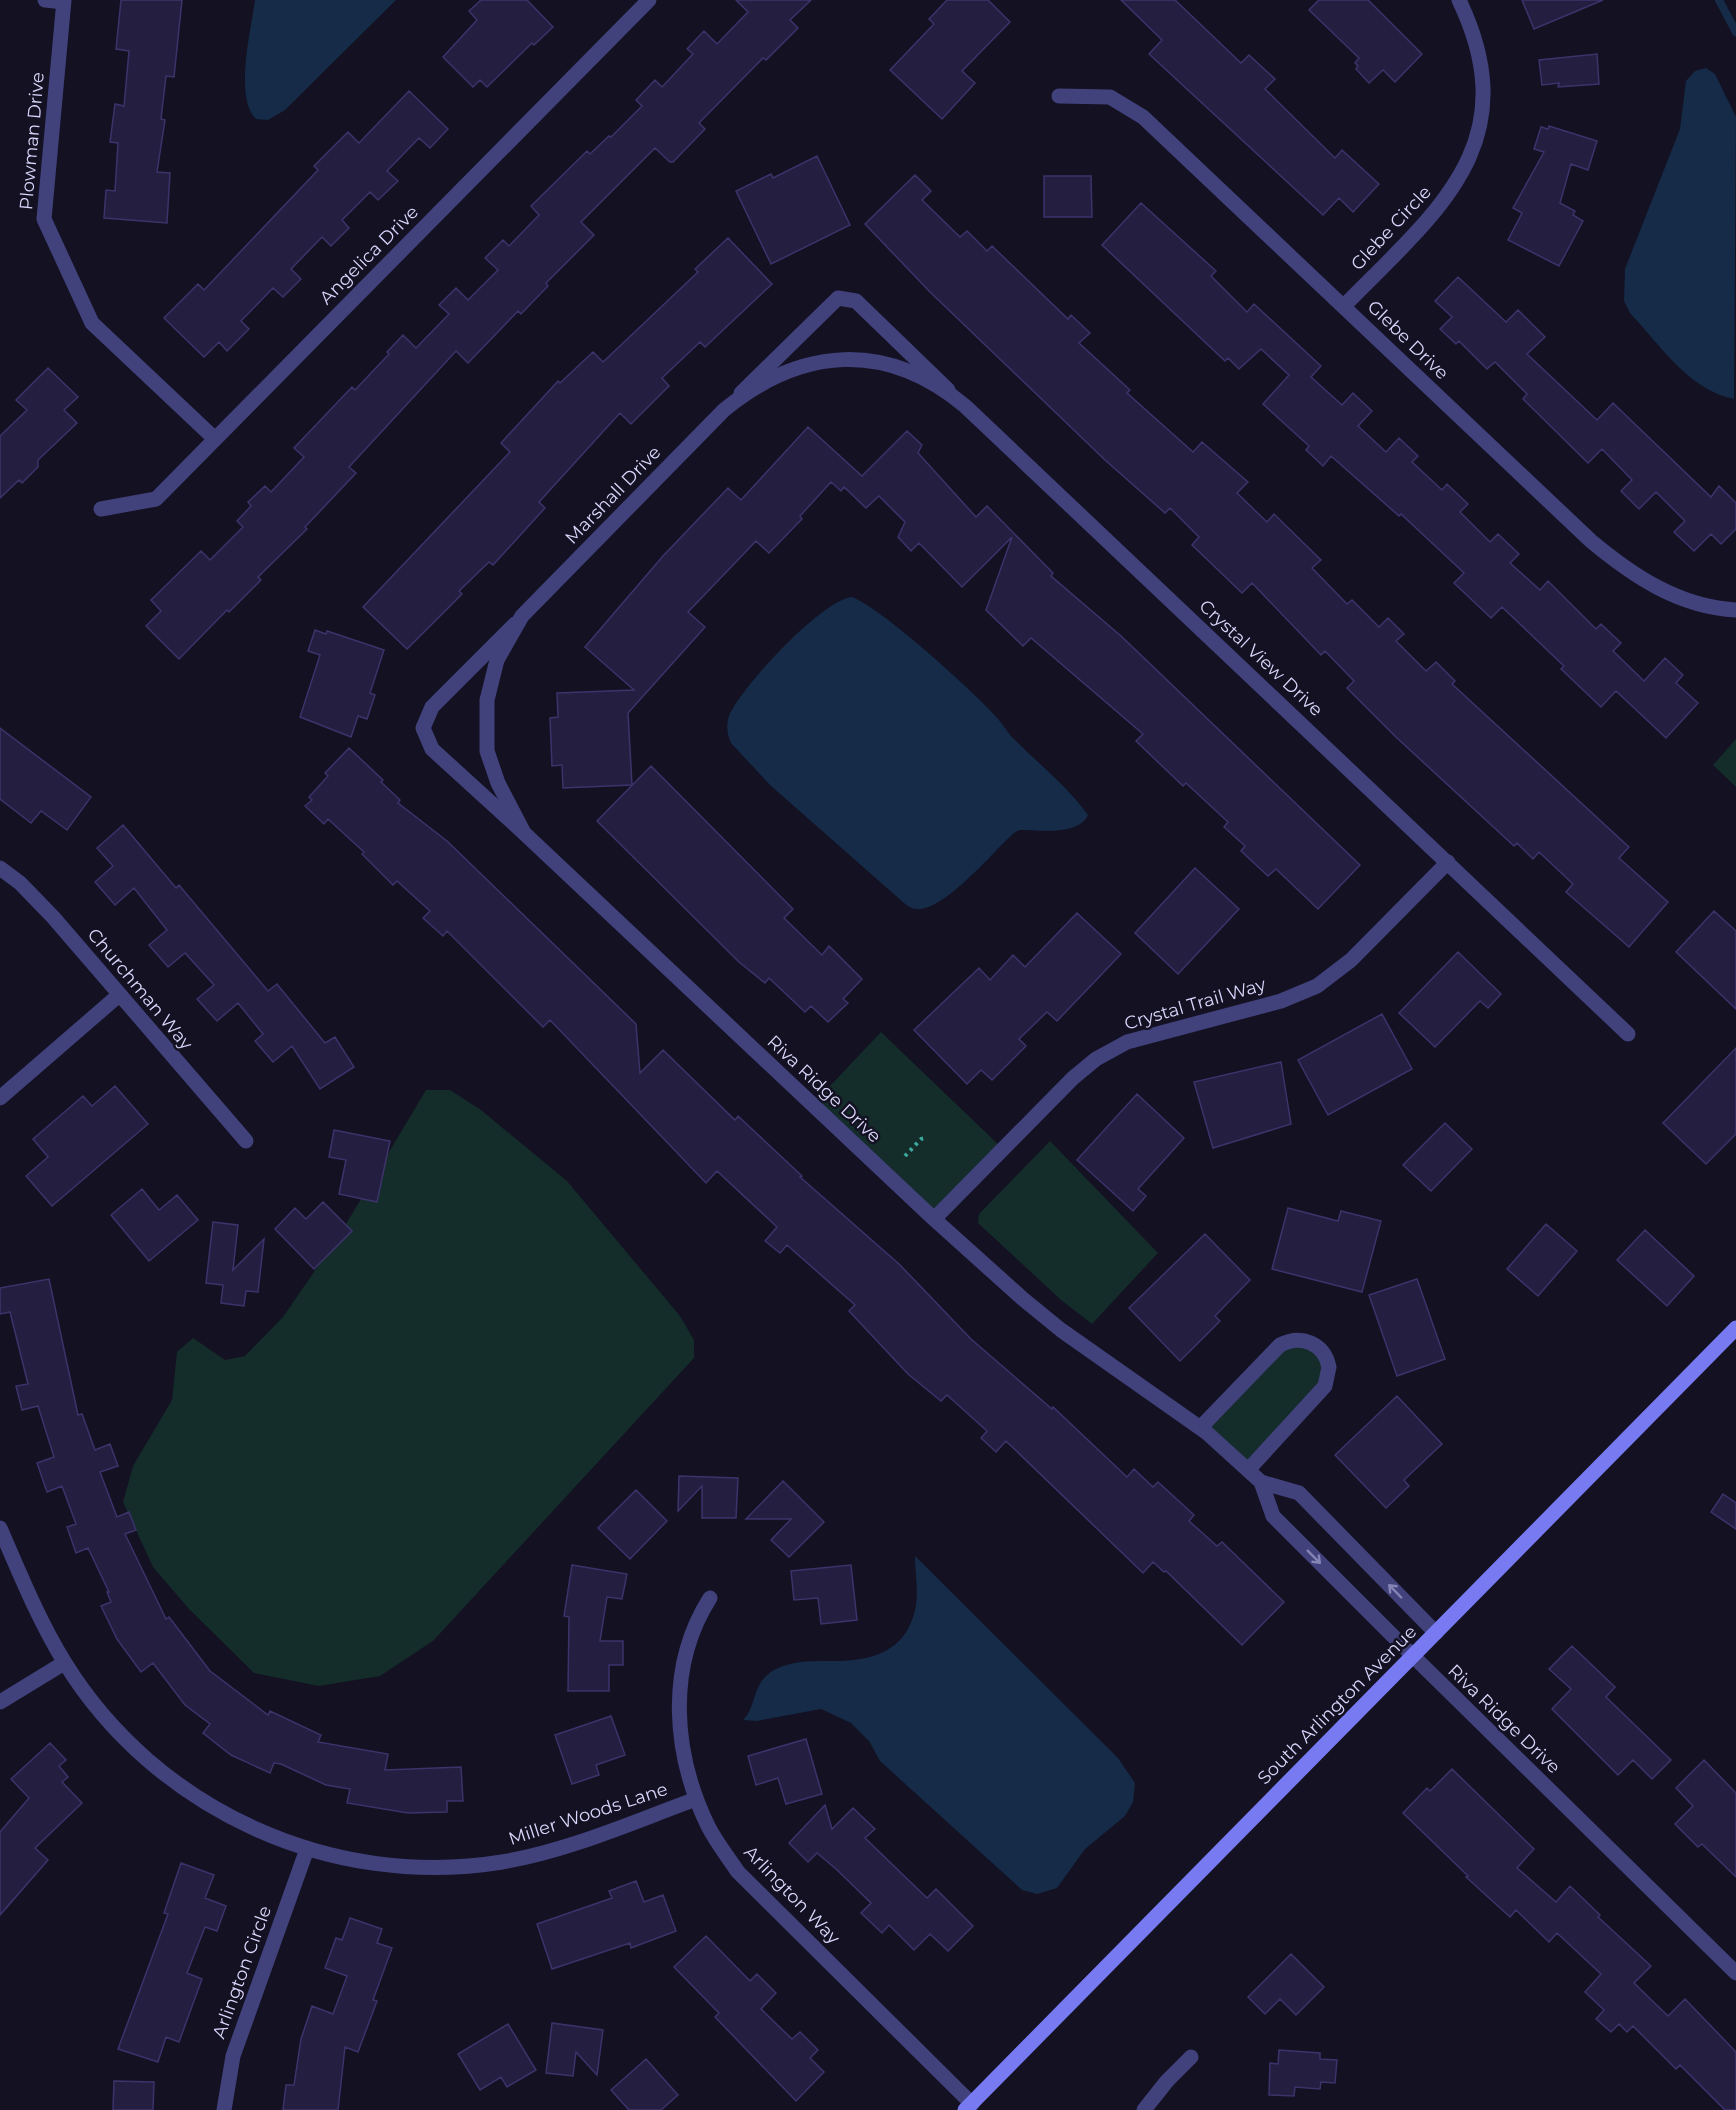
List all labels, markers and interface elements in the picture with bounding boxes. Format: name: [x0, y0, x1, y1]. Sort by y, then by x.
street label: Plowman Drive: [15, 71, 49, 211]
street label: Glebe Circle: [1346, 181, 1436, 275]
street label: Angelica Drive: [315, 201, 423, 309]
street label: Glebe Drive: [1363, 296, 1453, 384]
street label: Marshall Drive: [561, 441, 665, 549]
street label: Crystal View Drive: [1195, 595, 1327, 721]
street label: Churchman Way: [83, 924, 197, 1054]
street label: Crystal Trail Way: [1122, 973, 1268, 1035]
street label: Riva Ridge Drive: [762, 1031, 886, 1147]
one-way arrow: [1307, 1550, 1322, 1564]
one-way arrow: [1388, 1583, 1403, 1598]
street label: South Arlington Avenue: [1253, 1621, 1421, 1789]
street label: Riva Ridge Drive: [1443, 1660, 1565, 1778]
street label: Miller Woods Lane: [506, 1778, 670, 1850]
street label: Arlington Way: [740, 1841, 845, 1949]
street label: Arlington Circle: [208, 1903, 276, 2041]

